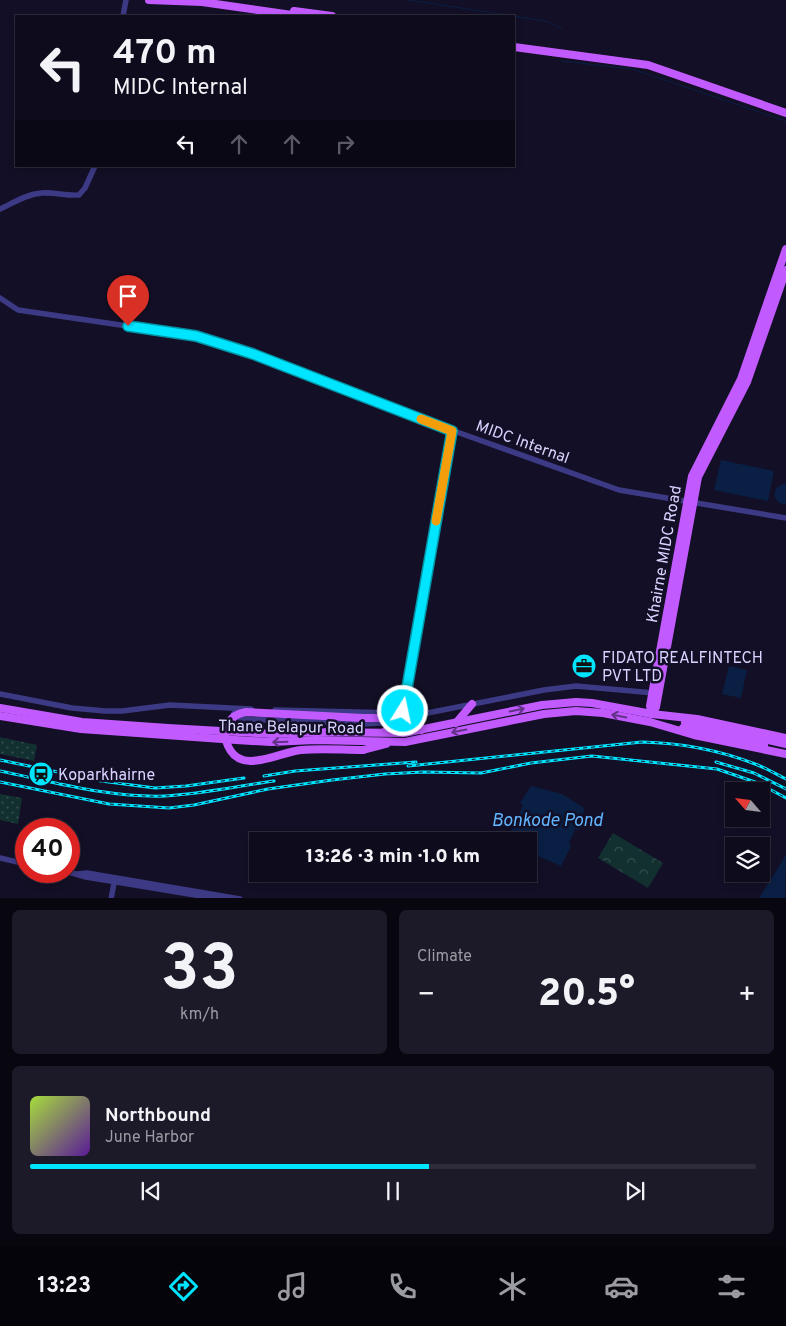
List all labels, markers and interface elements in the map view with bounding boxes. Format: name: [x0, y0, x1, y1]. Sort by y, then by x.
text: 470 m: [113, 32, 217, 76]
icon: left: [30, 35, 95, 100]
text: MIDC Internal: [113, 75, 248, 102]
icon: left: [172, 130, 200, 158]
icon: ahead: [225, 130, 253, 158]
icon: ahead: [278, 130, 306, 158]
icon: right: [331, 130, 359, 158]
pin: [107, 275, 149, 326]
icon: arrive: [114, 282, 142, 310]
street label: MIDC Internal: [473, 417, 572, 469]
street label: Khairne MIDC Road: [643, 484, 687, 625]
place label: FIDATO REALFINTECH PVT LTD: [602, 649, 763, 687]
office icon: FIDATO REALFINTECH PVT LTD: [571, 653, 597, 679]
position arrow: [376, 684, 428, 736]
one-way arrow: [509, 705, 525, 714]
one-way arrow: [612, 711, 628, 721]
street label: Thane Belapur Road: [218, 717, 364, 739]
one-way arrow: [451, 727, 467, 737]
one-way arrow: [272, 737, 288, 746]
station icon: Koparkhairne: [28, 761, 54, 787]
place label: Koparkhairne: [58, 766, 155, 786]
north arrow: [725, 782, 770, 828]
map controls: [725, 782, 770, 882]
water label: Bonkode Pond: [491, 810, 604, 833]
speed limit sign: 40: [15, 818, 80, 883]
button: layers: [725, 837, 770, 882]
text: 13:26 · 3 min · 1.0 km: [306, 845, 480, 869]
text: 33: [161, 931, 238, 1013]
text: Climate: [417, 947, 472, 967]
text: 20.5°: [538, 971, 635, 1020]
text: −: [417, 978, 435, 1014]
text: +: [738, 978, 756, 1014]
text: km/h: [180, 1005, 219, 1025]
text: Northbound: [105, 1104, 211, 1128]
text: June Harbor: [105, 1128, 194, 1148]
icon: previous: [137, 1177, 165, 1205]
icon: pause: [379, 1177, 407, 1205]
icon: next: [621, 1177, 649, 1205]
icon: directions: [166, 1269, 201, 1304]
icon: music: [275, 1269, 310, 1304]
icon: phone: [385, 1269, 420, 1304]
icon: climate: [495, 1269, 530, 1304]
icon: car: [604, 1269, 639, 1304]
icon: filters: [714, 1269, 749, 1304]
text: 13:23: [37, 1273, 91, 1300]

